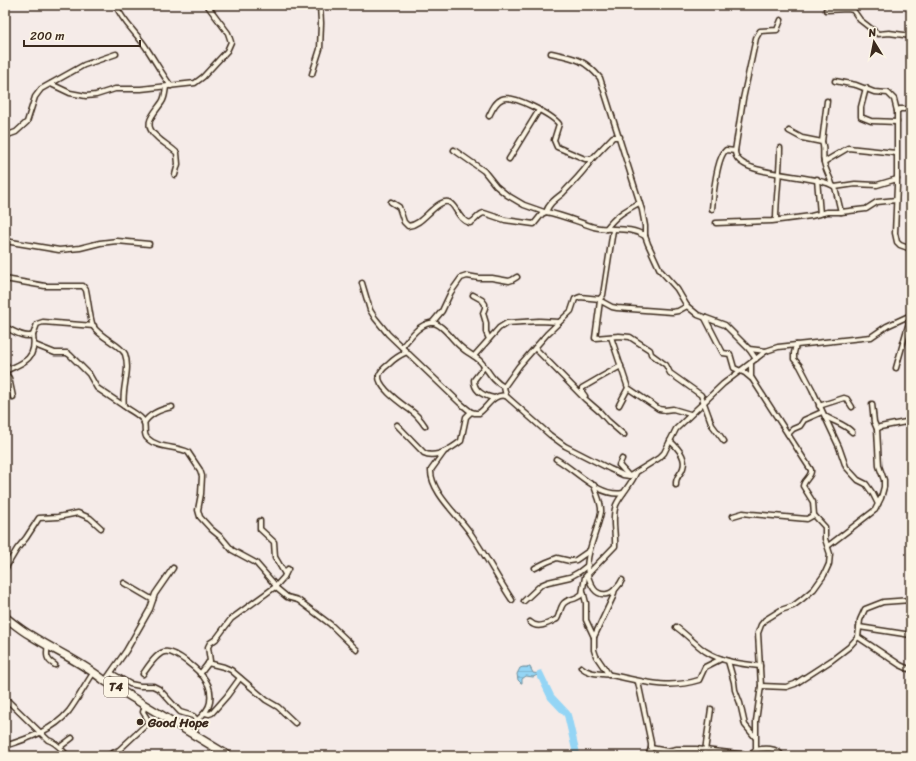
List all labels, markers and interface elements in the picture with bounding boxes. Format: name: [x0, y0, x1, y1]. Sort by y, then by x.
scale bar: [24, 22, 140, 48]
north arrow: [854, 22, 894, 62]
text: N: [866, 23, 878, 43]
text: 200 m: [30, 25, 64, 47]
road number: T4: [104, 677, 128, 697]
place label: Good Hope: [147, 711, 209, 734]
marker: Good Hope: [135, 717, 145, 727]

